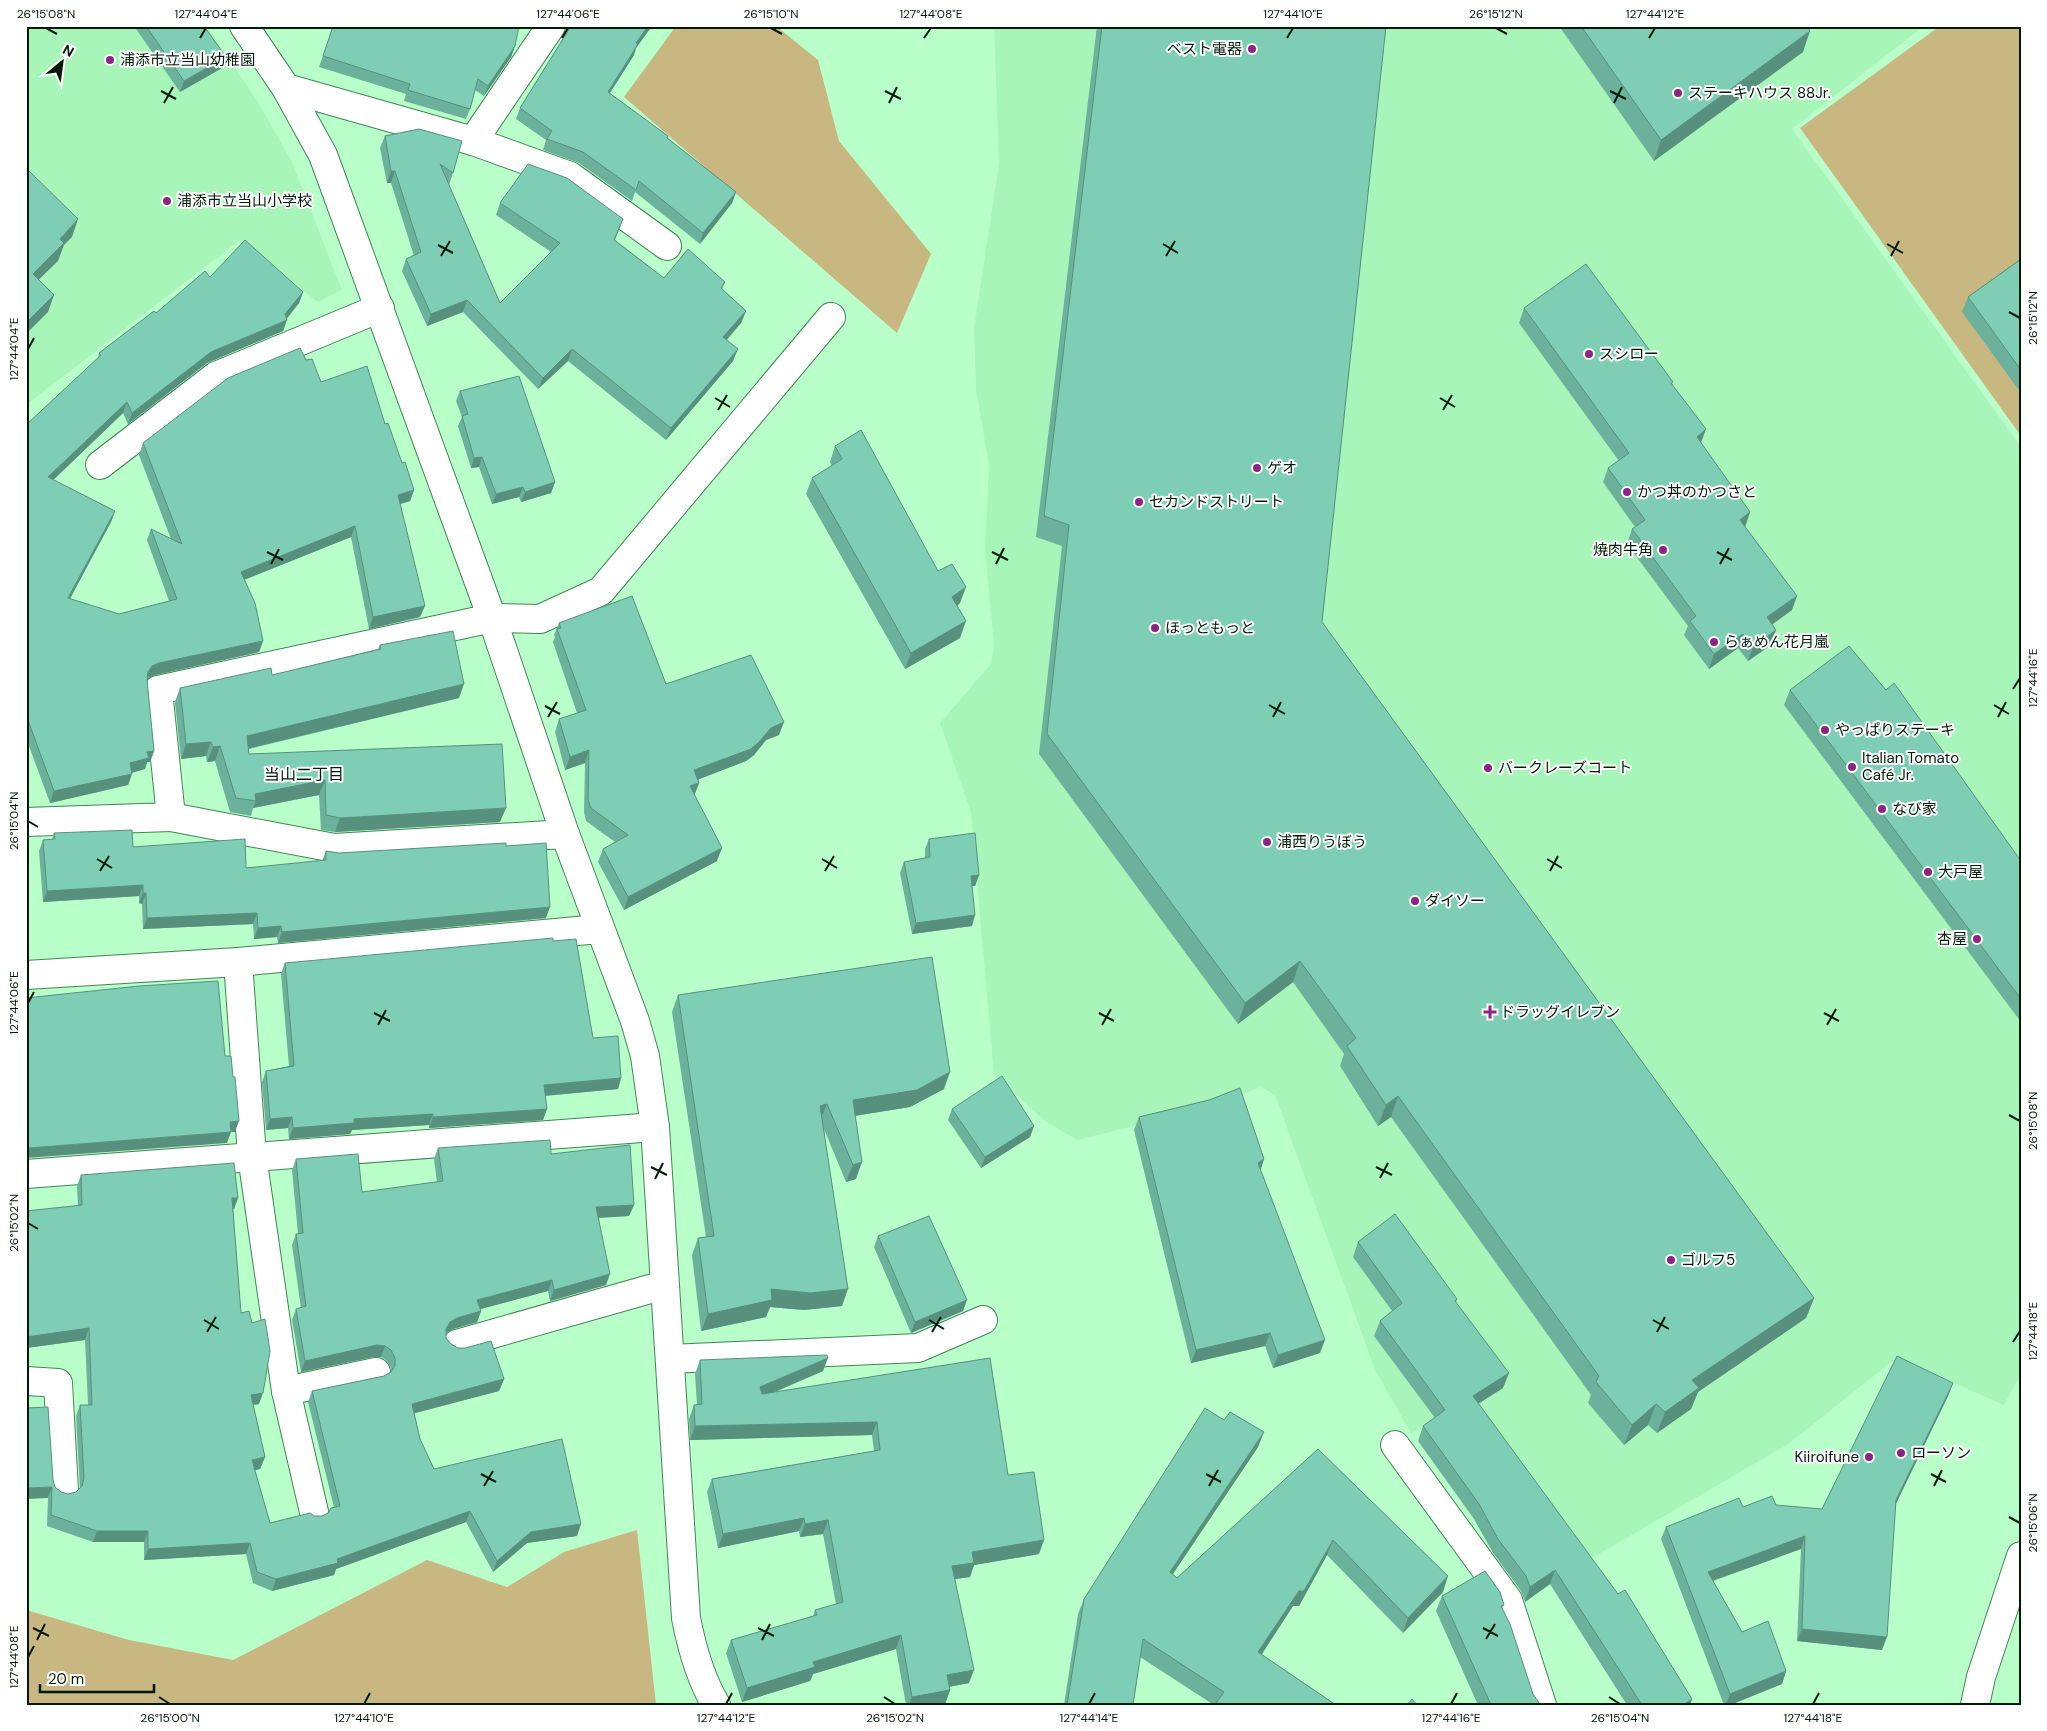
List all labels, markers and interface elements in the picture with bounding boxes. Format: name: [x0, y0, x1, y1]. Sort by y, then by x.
text: 26°15'08"N: [17, 6, 75, 22]
text: 127°44'04"E: [174, 6, 238, 22]
text: 127°44'06"E: [536, 6, 600, 22]
text: 26°15'10"N: [743, 6, 799, 22]
text: 127°44'08"E: [899, 6, 963, 22]
text: 127°44'10"E: [1263, 6, 1323, 22]
text: 26°15'12"N: [1469, 6, 1523, 22]
text: 127°44'12"E: [1626, 6, 1684, 22]
north arrow: [38, 38, 88, 88]
place label: ベスト電器: [1167, 39, 1242, 59]
text: N: [59, 40, 77, 61]
marker: ベスト電器: [1246, 43, 1258, 55]
place label: 浦添市立当山幼稚園: [120, 50, 255, 70]
marker: 浦添市立当山幼稚園: [104, 54, 116, 66]
place label: ステーキハウス 88Jr.: [1688, 83, 1831, 103]
marker: ステーキハウス 88Jr.: [1672, 87, 1684, 99]
place label: 浦添市立当山小学校: [177, 191, 312, 211]
marker: 浦添市立当山小学校: [161, 195, 173, 207]
text: 26°15'12"N: [2025, 291, 2041, 345]
text: 127°44'04"E: [6, 317, 22, 381]
place label: スシロー: [1599, 344, 1659, 364]
marker: スシロー: [1583, 348, 1595, 360]
place label: ゲオ: [1267, 458, 1297, 478]
marker: ゲオ: [1251, 462, 1263, 474]
place label: かつ丼のかつさと: [1637, 482, 1757, 502]
marker: かつ丼のかつさと: [1621, 486, 1633, 498]
place label: セカンドストリート: [1149, 492, 1284, 512]
marker: セカンドストリート: [1133, 496, 1145, 508]
place label: 焼肉牛角: [1593, 540, 1653, 560]
marker: 焼肉牛角: [1657, 544, 1669, 556]
place label: ほっともっと: [1165, 618, 1255, 638]
marker: ほっともっと: [1149, 622, 1161, 634]
place label: らぁめん花月嵐: [1724, 632, 1829, 652]
marker: らぁめん花月嵐: [1708, 636, 1720, 648]
text: 127°44'16"E: [2025, 648, 2041, 708]
place label: やっぱりステーキ: [1835, 720, 1955, 740]
marker: やっぱりステーキ: [1819, 724, 1831, 736]
place label: Italian Tomato Café Jr.: [1862, 748, 1959, 785]
place label: バークレーズコート: [1498, 758, 1632, 778]
marker: Italian Tomato Café Jr.: [1846, 761, 1858, 773]
marker: バークレーズコート: [1482, 762, 1494, 774]
district label: 当山二丁目: [264, 764, 344, 785]
text: 26°15'04"N: [6, 792, 22, 850]
place label: なび家: [1892, 799, 1937, 819]
marker: なび家: [1876, 803, 1888, 815]
place label: 浦西りうぼう: [1277, 832, 1367, 852]
marker: 浦西りうぼう: [1261, 836, 1273, 848]
place label: 大戸屋: [1938, 862, 1983, 882]
marker: 大戸屋: [1922, 866, 1934, 878]
place label: ダイソー: [1425, 891, 1485, 911]
marker: ダイソー: [1409, 895, 1421, 907]
place label: 杏屋: [1937, 929, 1967, 949]
marker: 杏屋: [1971, 933, 1983, 945]
text: 127°44'06"E: [6, 971, 22, 1035]
place label: ドラッグイレブン: [1500, 1002, 1620, 1022]
marker: ドラッグイレブン: [1484, 1006, 1496, 1018]
text: 26°15'08"N: [2025, 1092, 2041, 1150]
text: 26°15'02"N: [6, 1194, 22, 1252]
place label: ゴルフ5: [1681, 1250, 1735, 1270]
marker: ゴルフ5: [1665, 1254, 1677, 1266]
text: 127°44'18"E: [2025, 1301, 2041, 1360]
place label: ローソン: [1911, 1443, 1971, 1463]
place label: Kiiroifune: [1794, 1447, 1859, 1467]
marker: ローソン: [1895, 1447, 1907, 1459]
marker: Kiiroifune: [1863, 1451, 1875, 1463]
text: 26°15'06"N: [2025, 1494, 2041, 1552]
text: 127°44'08"E: [6, 1625, 22, 1689]
scale bar: [40, 1661, 154, 1693]
text: 20 m: [48, 1669, 84, 1689]
text: 26°15'00"N: [140, 1710, 200, 1726]
text: 127°44'10"E: [334, 1710, 394, 1726]
text: 127°44'12"E: [697, 1710, 755, 1726]
text: 26°15'02"N: [866, 1710, 924, 1726]
text: 127°44'14"E: [1060, 1710, 1119, 1726]
text: 127°44'16"E: [1421, 1710, 1481, 1726]
text: 26°15'04"N: [1591, 1710, 1649, 1726]
text: 127°44'18"E: [1784, 1710, 1843, 1726]

